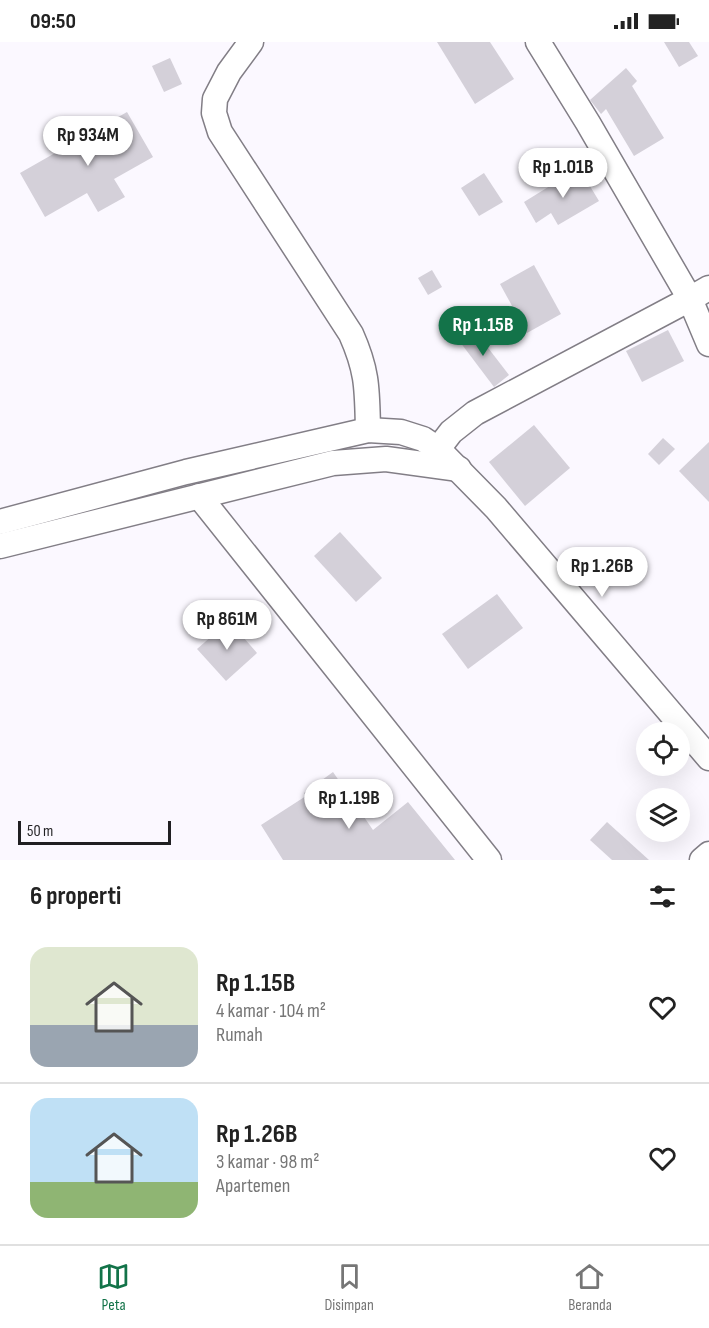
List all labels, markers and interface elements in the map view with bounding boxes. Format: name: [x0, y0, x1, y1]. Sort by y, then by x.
text: 09:50: [30, 8, 76, 35]
pin: Rp 934M: [33, 116, 143, 167]
text: Rp 934M: [57, 123, 119, 147]
pin: Rp 1.01B: [501, 148, 625, 199]
text: Rp 1.01B: [532, 155, 594, 179]
pin: Rp 1.15B: [421, 306, 545, 357]
text: Rp 1.15B: [453, 313, 513, 337]
pin: Rp 1.26B: [540, 547, 664, 598]
text: Rp 1.26B: [571, 554, 633, 578]
pin: Rp 861M: [172, 600, 282, 651]
text: Rp 861M: [197, 607, 257, 631]
map controls: [636, 722, 690, 842]
button: locate: [636, 722, 690, 776]
pin: Rp 1.19B: [287, 779, 411, 830]
text: Rp 1.19B: [318, 786, 380, 810]
button: layers: [636, 788, 690, 842]
scale bar: [18, 818, 171, 846]
text: 50 m: [27, 822, 53, 841]
icon: filters: [646, 880, 679, 913]
text: 6 properti: [30, 881, 121, 912]
text: Rp 1.15B: [216, 968, 295, 999]
icon: home: [78, 971, 150, 1043]
icon: heart: [646, 991, 679, 1024]
text: 4 kamar · 104 m²: [216, 999, 326, 1023]
text: Rumah: [216, 1023, 263, 1047]
text: Rp 1.26B: [216, 1119, 297, 1150]
icon: home: [78, 1122, 150, 1194]
icon: heart: [646, 1142, 679, 1175]
text: 3 kamar · 98 m²: [216, 1150, 319, 1174]
text: Apartemen: [216, 1174, 290, 1198]
tab: Peta: [97, 1260, 130, 1315]
tab: Disimpan: [324, 1260, 374, 1315]
tab: Beranda: [568, 1260, 612, 1315]

